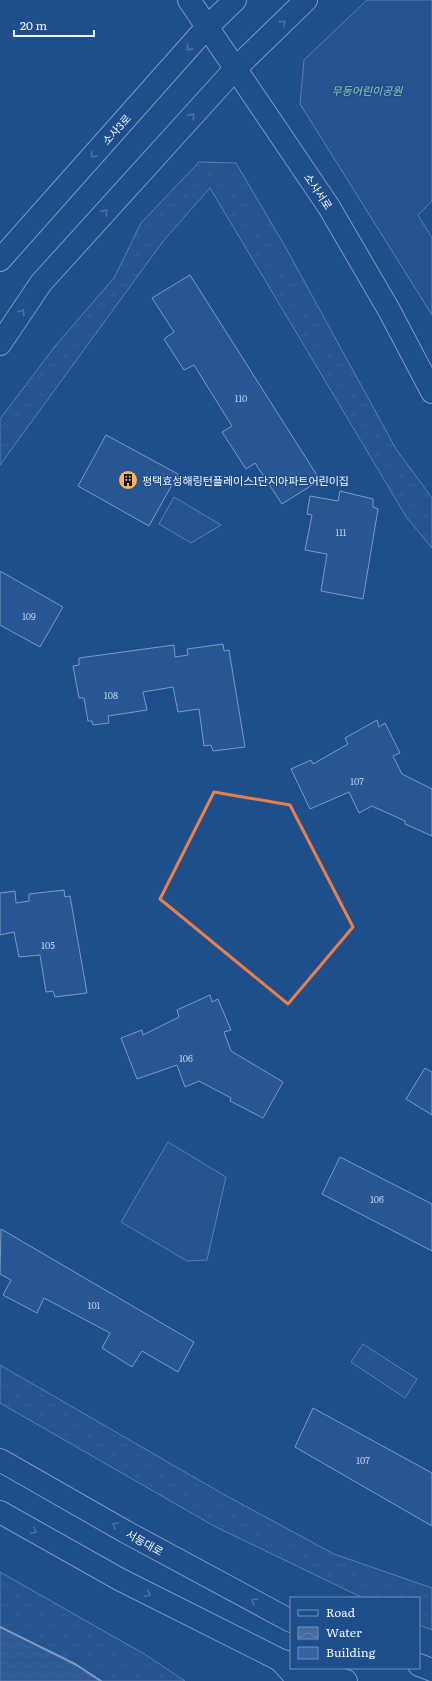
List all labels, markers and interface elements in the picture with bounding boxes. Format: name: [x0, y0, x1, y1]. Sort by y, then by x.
scale bar: [14, 12, 94, 38]
text: 20 m: [20, 16, 47, 34]
one-way arrow: [278, 20, 286, 28]
one-way arrow: [186, 43, 193, 51]
park label: 무동어린이공원: [332, 82, 403, 98]
street label: 소사3로: [98, 110, 134, 148]
one-way arrow: [188, 113, 195, 121]
one-way arrow: [90, 150, 97, 158]
street label: 소사서로: [301, 170, 337, 212]
one-way arrow: [100, 209, 107, 217]
one-way arrow: [17, 309, 24, 316]
house number: 110: [235, 391, 247, 405]
building icon: 평택효성해링턴플레이스1단지아파트어린이집: [117, 469, 139, 491]
place label: 평택효성해링턴플레이스1단지아파트어린이집: [142, 472, 349, 488]
house number: 111: [336, 525, 347, 539]
house number: 109: [22, 609, 36, 623]
house number: 108: [104, 688, 118, 702]
house number: 107: [350, 774, 364, 788]
house number: 105: [41, 938, 55, 952]
house number: 106: [179, 1051, 193, 1065]
house number: 106: [370, 1192, 384, 1206]
house number: 101: [88, 1298, 101, 1312]
house number: 107: [356, 1453, 370, 1467]
one-way arrow: [112, 1523, 119, 1530]
street label: 서동대로: [123, 1525, 167, 1559]
one-way arrow: [30, 1527, 37, 1534]
one-way arrow: [144, 1589, 151, 1596]
legend: [290, 1597, 420, 1669]
one-way arrow: [250, 1599, 258, 1606]
text: Road: [326, 1603, 356, 1621]
text: Water: [326, 1623, 362, 1641]
text: Building: [326, 1643, 376, 1661]

